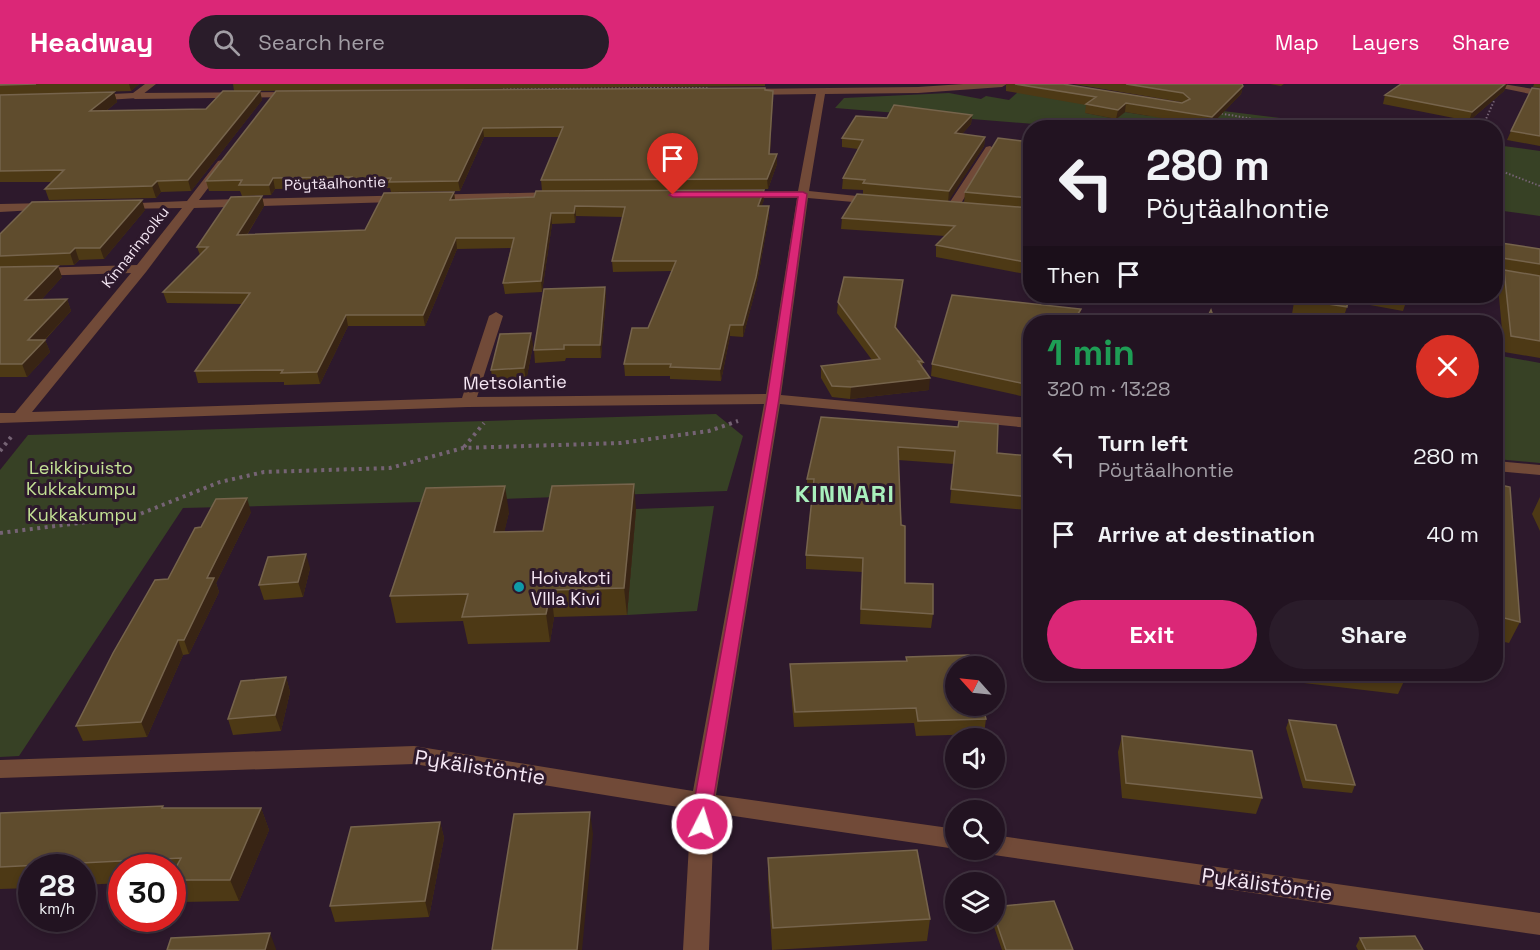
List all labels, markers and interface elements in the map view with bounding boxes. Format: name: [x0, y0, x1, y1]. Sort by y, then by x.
search box: [189, 15, 609, 69]
text: Headway: [30, 24, 153, 60]
icon: search: [210, 26, 243, 59]
text: Search here: [258, 28, 385, 56]
text: Map: [1275, 29, 1319, 56]
text: Layers: [1352, 29, 1419, 56]
text: Share: [1452, 29, 1510, 56]
pin: [647, 133, 698, 195]
text: 280 m: [1146, 139, 1270, 192]
icon: arrive: [656, 142, 689, 175]
icon: left: [1047, 144, 1125, 222]
street label: Pöytäalhontie: [284, 172, 386, 194]
text: Pöytäalhontie: [1146, 191, 1329, 226]
street label: Kinnarinpolku: [97, 202, 173, 292]
icon: arrive: [1112, 258, 1145, 291]
text: Then: [1047, 261, 1100, 289]
text: 1 min: [1047, 330, 1135, 376]
button: close: [1416, 335, 1479, 398]
street label: Metsolantie: [463, 370, 567, 394]
text: 320 m · 13:28: [1047, 376, 1170, 402]
text: Turn left: [1098, 429, 1188, 457]
icon: left: [1047, 440, 1080, 473]
text: 280 m: [1413, 442, 1479, 470]
park label: Leikkipuisto Kukkakumpu: [26, 456, 136, 500]
text: Pöytäalhontie: [1098, 457, 1234, 483]
district label: KINNARI: [795, 478, 895, 509]
park label: Kukkakumpu: [27, 503, 137, 526]
icon: arrive: [1047, 518, 1080, 551]
text: Arrive at destination: [1098, 520, 1315, 548]
text: 40 m: [1427, 520, 1479, 548]
place label: Hoivakoti VIlla Kivi: [531, 566, 611, 610]
marker: Hoivakoti VIlla Kivi: [512, 580, 526, 594]
button: Exit: [1047, 600, 1257, 669]
button: Share: [1269, 600, 1479, 669]
north arrow: [945, 656, 1005, 716]
map controls: [945, 656, 1005, 932]
button: sound: [945, 728, 1005, 788]
street label: Pykälistöntie: [413, 743, 547, 791]
position arrow: [670, 792, 734, 856]
button: search: [945, 800, 1005, 860]
speed limit sign: 30: [108, 854, 186, 932]
street label: Pykälistöntie: [1200, 861, 1334, 907]
text: 28: [39, 866, 75, 905]
button: layers: [945, 872, 1005, 932]
text: km/h: [39, 899, 75, 918]

